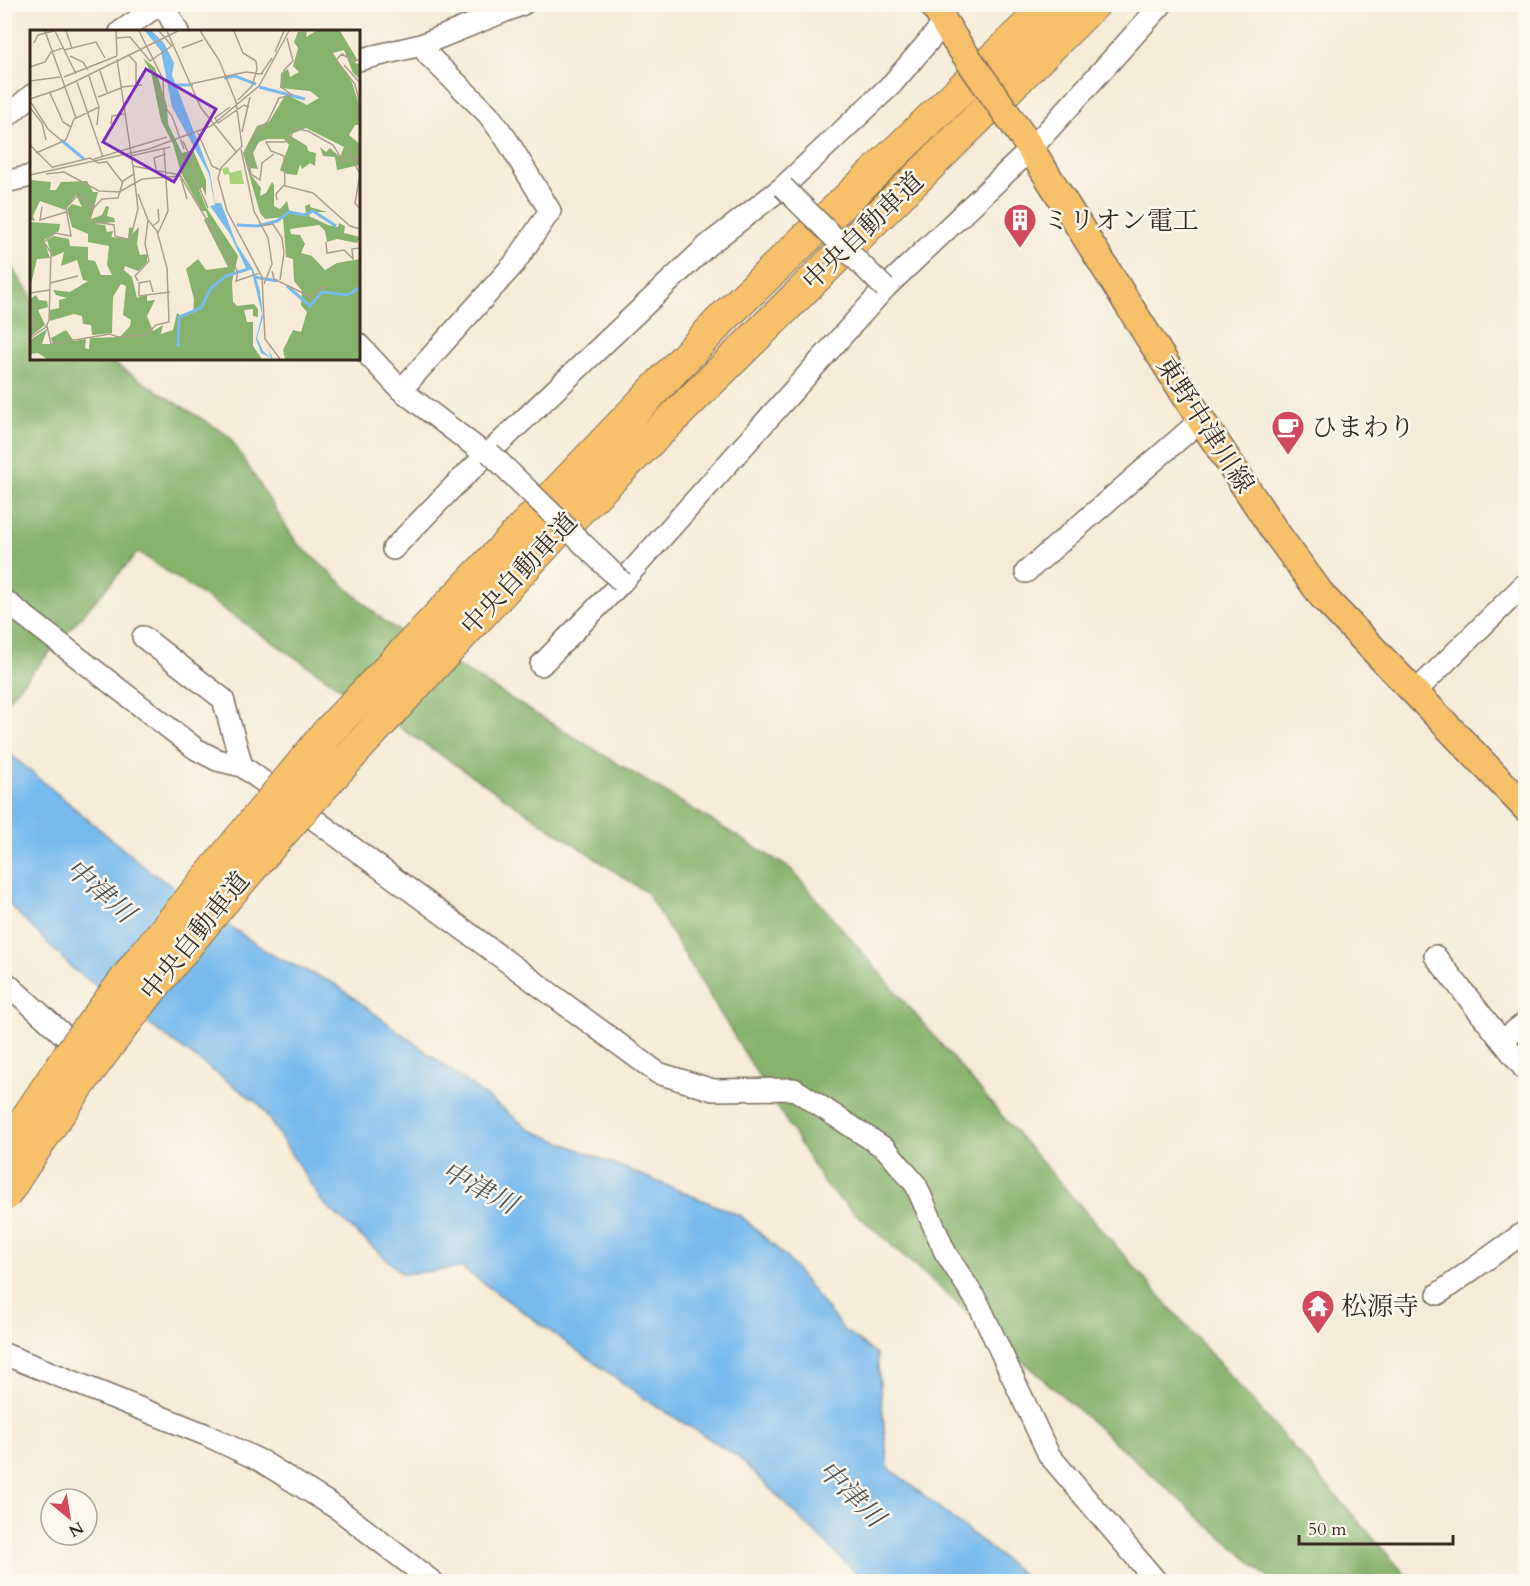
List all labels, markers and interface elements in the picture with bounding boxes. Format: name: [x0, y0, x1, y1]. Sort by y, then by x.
inset map: [30, 30, 360, 360]
street label: 中央自動車道: [795, 164, 931, 298]
building icon: ミリオン電工: [1002, 202, 1038, 249]
place label: ミリオン電工: [1043, 203, 1199, 238]
street label: 東野中津川線: [1148, 350, 1262, 500]
cafe icon: ひまわり: [1270, 409, 1306, 456]
place label: ひまわり: [1311, 410, 1415, 445]
street label: 中央自動車道: [453, 505, 585, 643]
water label: 中津川: [57, 850, 145, 934]
street label: 中央自動車道: [132, 864, 258, 1008]
water label: 中津川: [435, 1153, 526, 1225]
temple icon: 松源寺: [1300, 1288, 1336, 1335]
place label: 松源寺: [1341, 1289, 1419, 1324]
water label: 中津川: [809, 1452, 895, 1538]
north arrow: [39, 1487, 99, 1547]
scale bar: [1299, 1508, 1454, 1546]
text: N: [64, 1516, 88, 1542]
text: 50 m: [1308, 1517, 1347, 1542]

